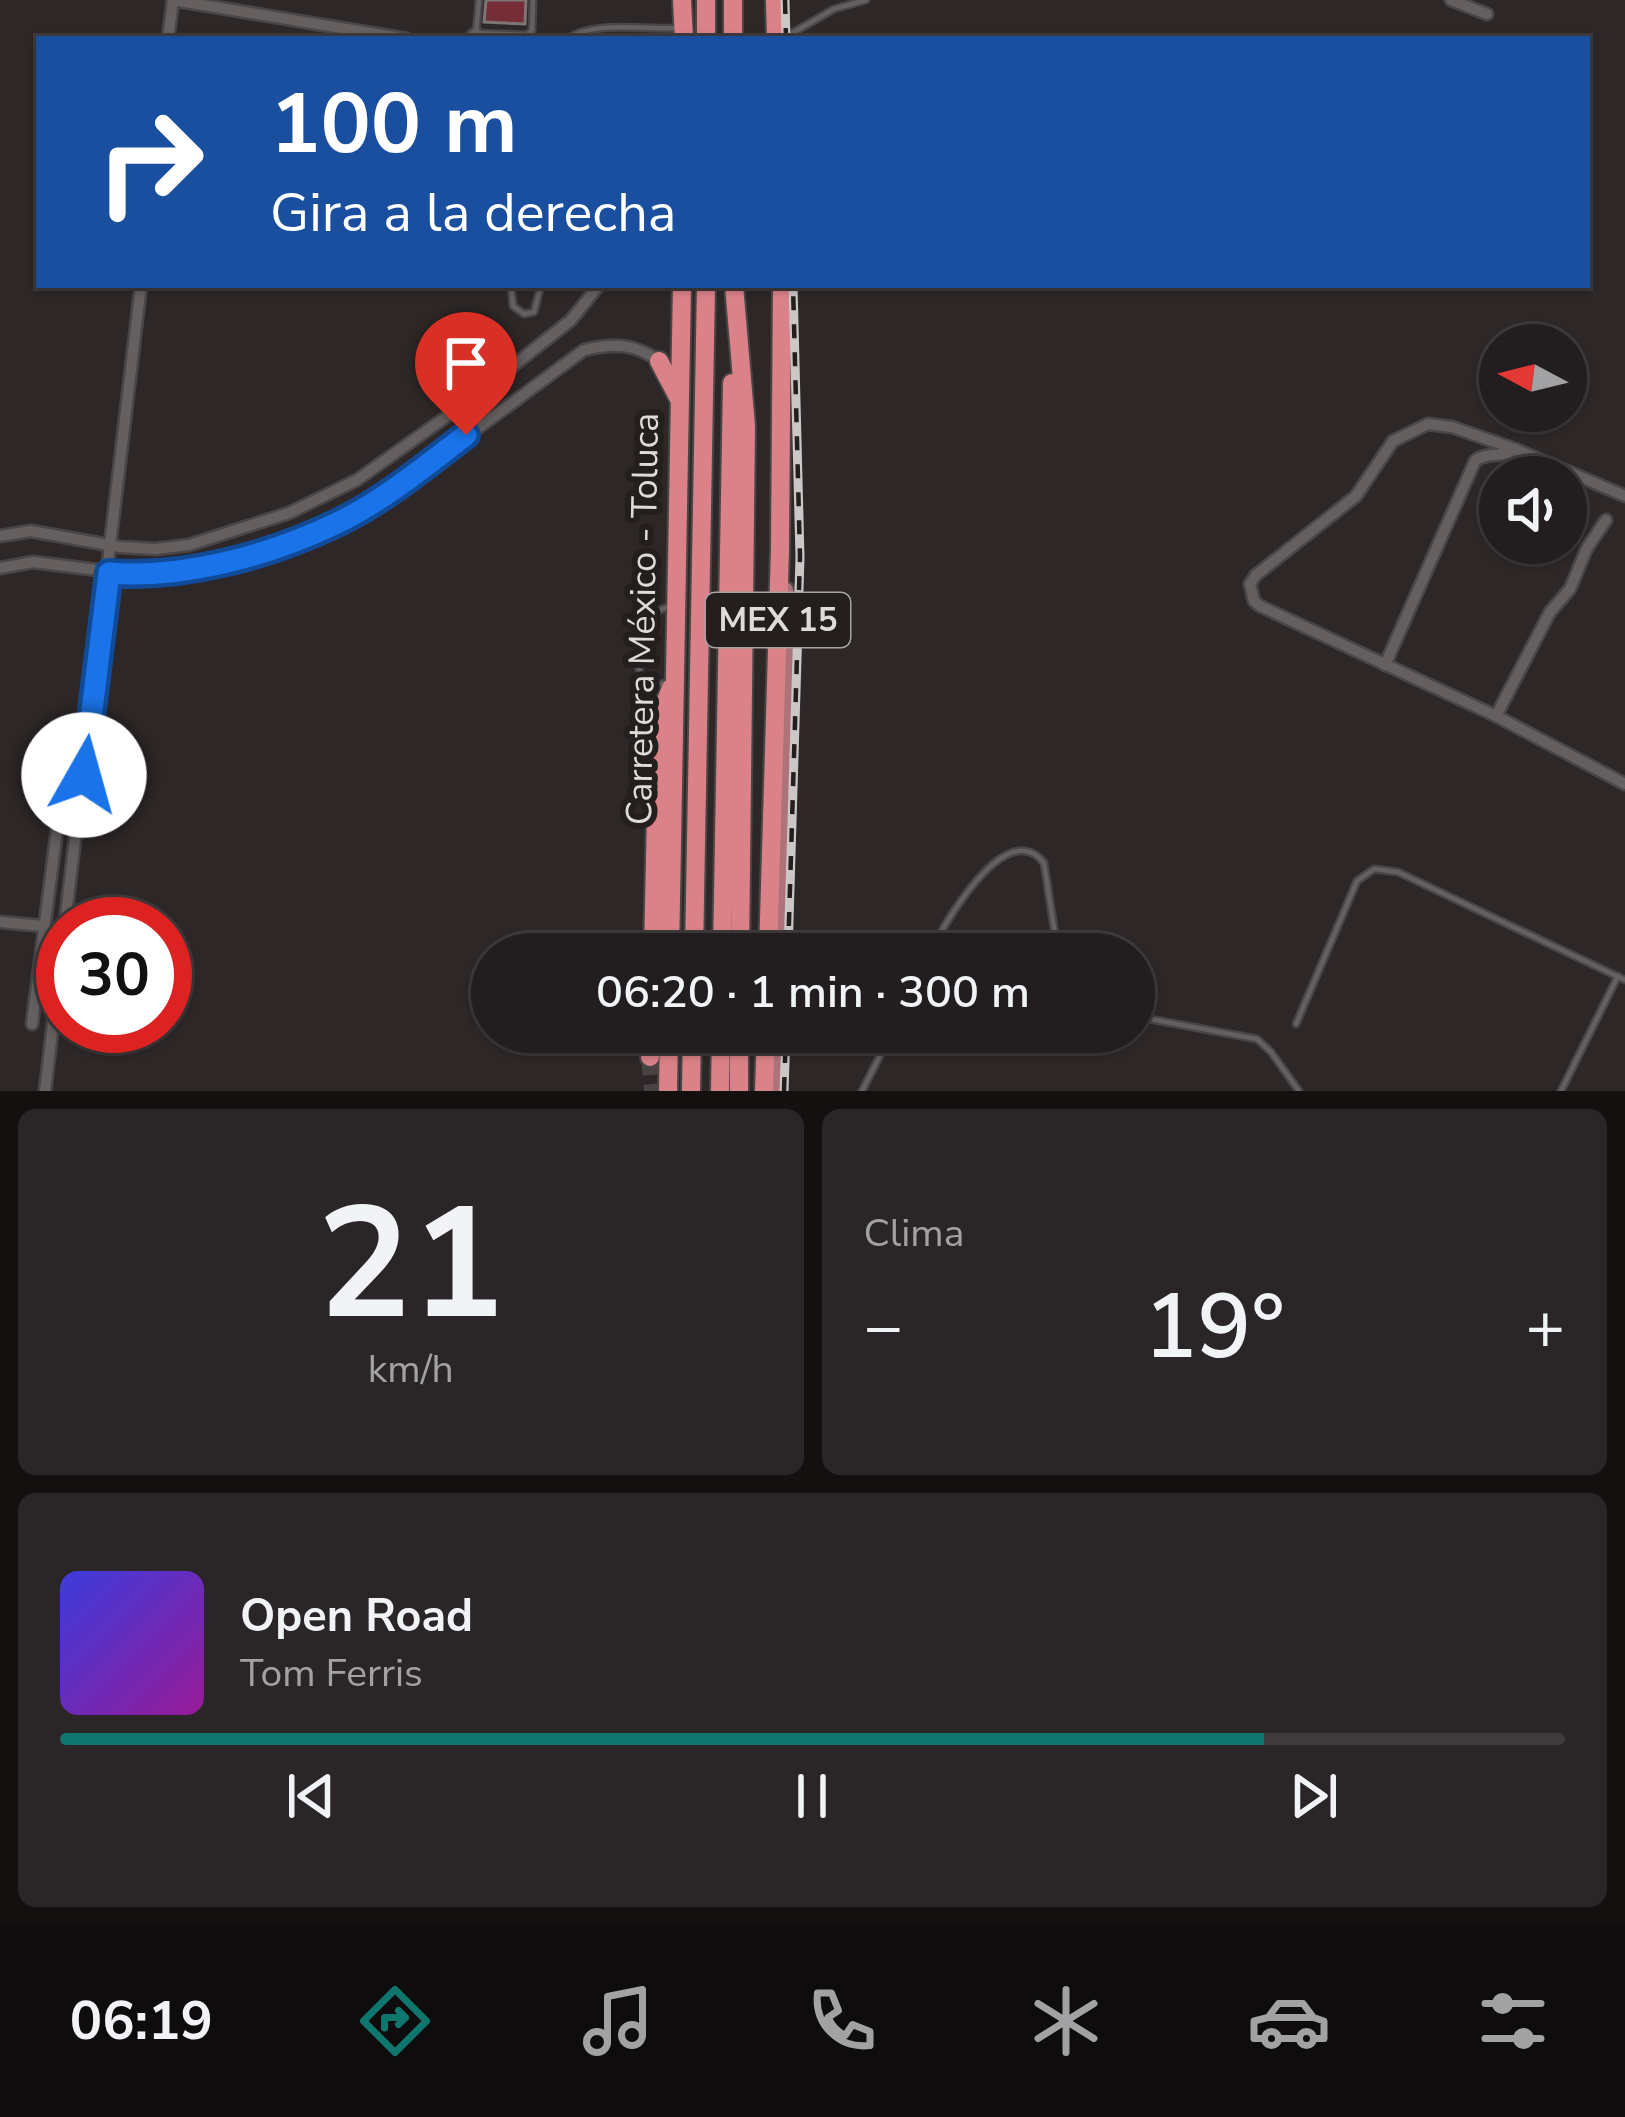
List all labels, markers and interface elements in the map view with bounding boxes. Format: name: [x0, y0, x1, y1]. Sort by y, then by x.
text: 100 m: [270, 67, 518, 182]
icon: right: [72, 84, 228, 240]
text: Gira a la derecha: [270, 176, 677, 250]
pin: [415, 312, 517, 435]
north arrow: [1479, 324, 1587, 432]
map controls: [1479, 324, 1587, 564]
icon: arrive: [433, 330, 499, 396]
street label: Carretera México - Toluca: [615, 412, 671, 826]
button: sound: [1479, 456, 1587, 564]
road number: MEX 15: [706, 593, 850, 647]
position arrow: [21, 712, 147, 838]
speed limit sign: 30: [36, 897, 192, 1053]
text: 06:20 · 1 min · 300 m: [596, 962, 1030, 1023]
text: 21: [317, 1158, 504, 1371]
text: Clima: [864, 1207, 964, 1260]
text: 19°: [1143, 1266, 1285, 1389]
text: −: [864, 1282, 903, 1372]
text: +: [1525, 1282, 1565, 1372]
text: km/h: [368, 1343, 454, 1396]
text: Open Road: [240, 1586, 473, 1647]
text: Tom Ferris: [240, 1647, 423, 1700]
icon: previous: [278, 1763, 344, 1829]
icon: pause: [779, 1763, 845, 1829]
icon: next: [1281, 1763, 1347, 1829]
icon: directions: [353, 1979, 437, 2063]
icon: music: [576, 1979, 660, 2063]
icon: phone: [800, 1979, 884, 2063]
icon: climate: [1024, 1979, 1108, 2063]
icon: car: [1247, 1979, 1331, 2063]
icon: filters: [1471, 1979, 1555, 2063]
text: 06:19: [70, 1984, 213, 2058]

